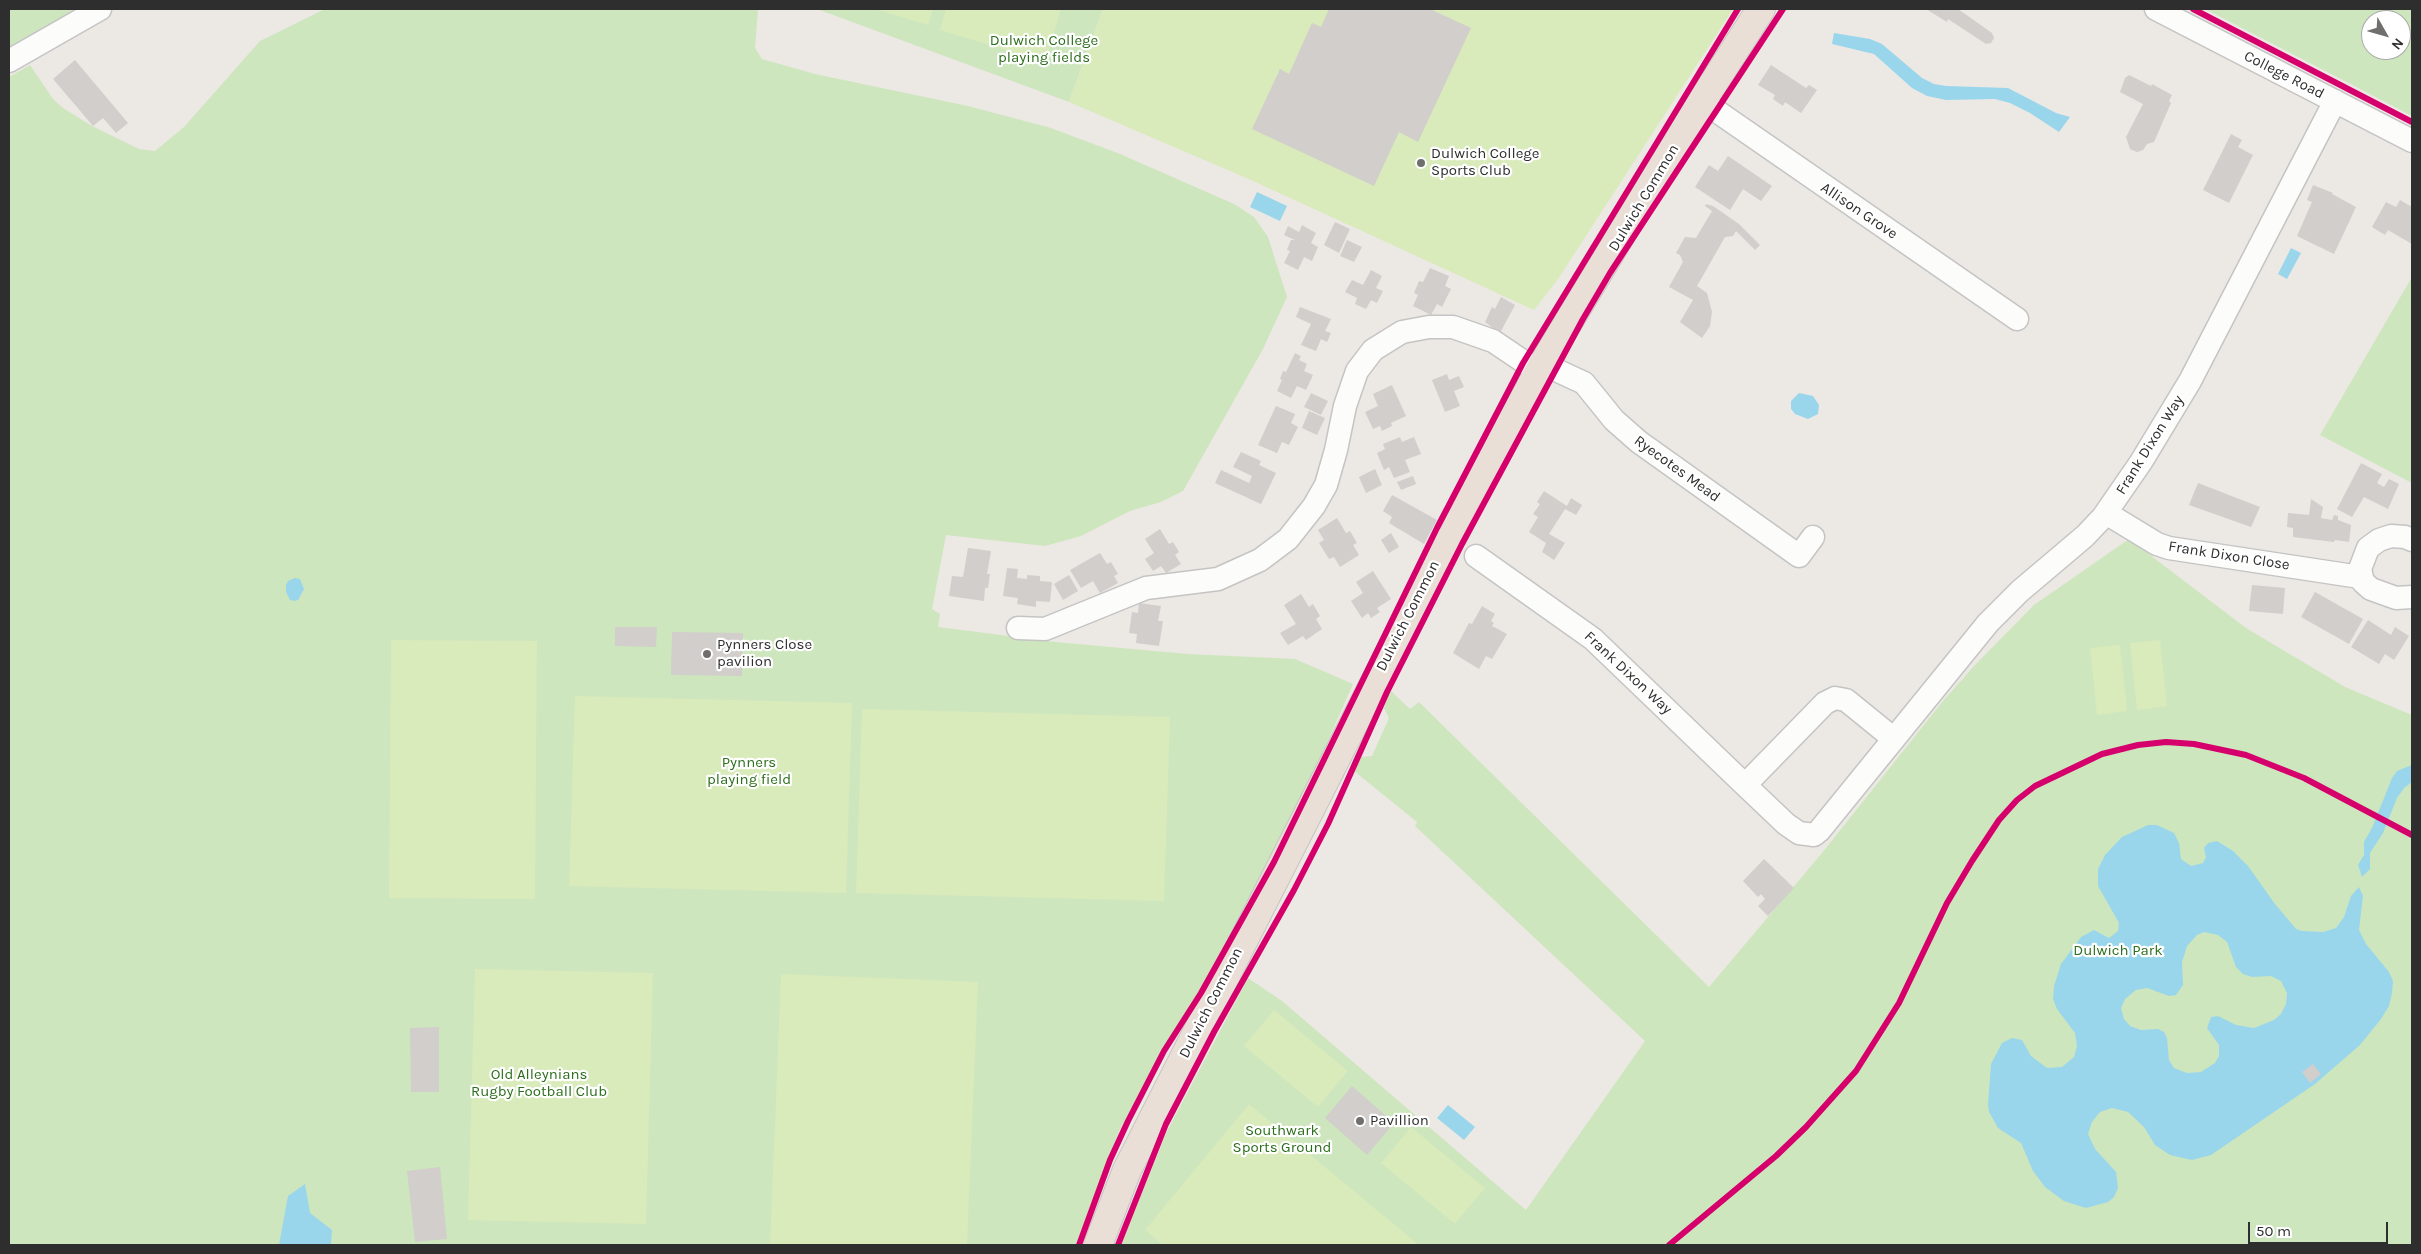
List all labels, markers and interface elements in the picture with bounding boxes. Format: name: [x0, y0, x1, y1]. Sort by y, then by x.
north arrow: [2361, 10, 2411, 60]
park label: Dulwich College playing fields: [990, 32, 1098, 67]
text: N: [2388, 35, 2407, 53]
street label: College Road: [2241, 47, 2327, 103]
street label: Dulwich Common: [1605, 141, 1683, 255]
place label: Dulwich College Sports Club: [1431, 145, 1540, 180]
marker: Dulwich College Sports Club: [1415, 157, 1427, 169]
street label: Allison Grove: [1817, 179, 1901, 243]
street label: Frank Dixon Way: [2112, 392, 2188, 498]
street label: Ryecotes Mead: [1630, 432, 1724, 506]
street label: Frank Dixon Close: [2167, 538, 2291, 574]
street label: Dulwich Common: [1372, 558, 1444, 674]
street label: Frank Dixon Way: [1580, 628, 1676, 718]
place label: Pynners Close pavilion: [717, 636, 812, 671]
marker: Pynners Close pavilion: [701, 648, 713, 660]
park label: Pynners playing field: [707, 754, 791, 789]
park label: Dulwich Park: [2073, 942, 2163, 960]
street label: Dulwich Common: [1175, 945, 1247, 1061]
park label: Old Alleynians Rugby Football Club: [471, 1066, 607, 1101]
place label: Pavillion: [1370, 1112, 1429, 1130]
marker: Pavillion: [1354, 1115, 1366, 1127]
park label: Southwark Sports Ground: [1233, 1122, 1331, 1157]
scale bar: [2251, 1212, 2391, 1244]
text: 50 m: [2256, 1222, 2291, 1240]

